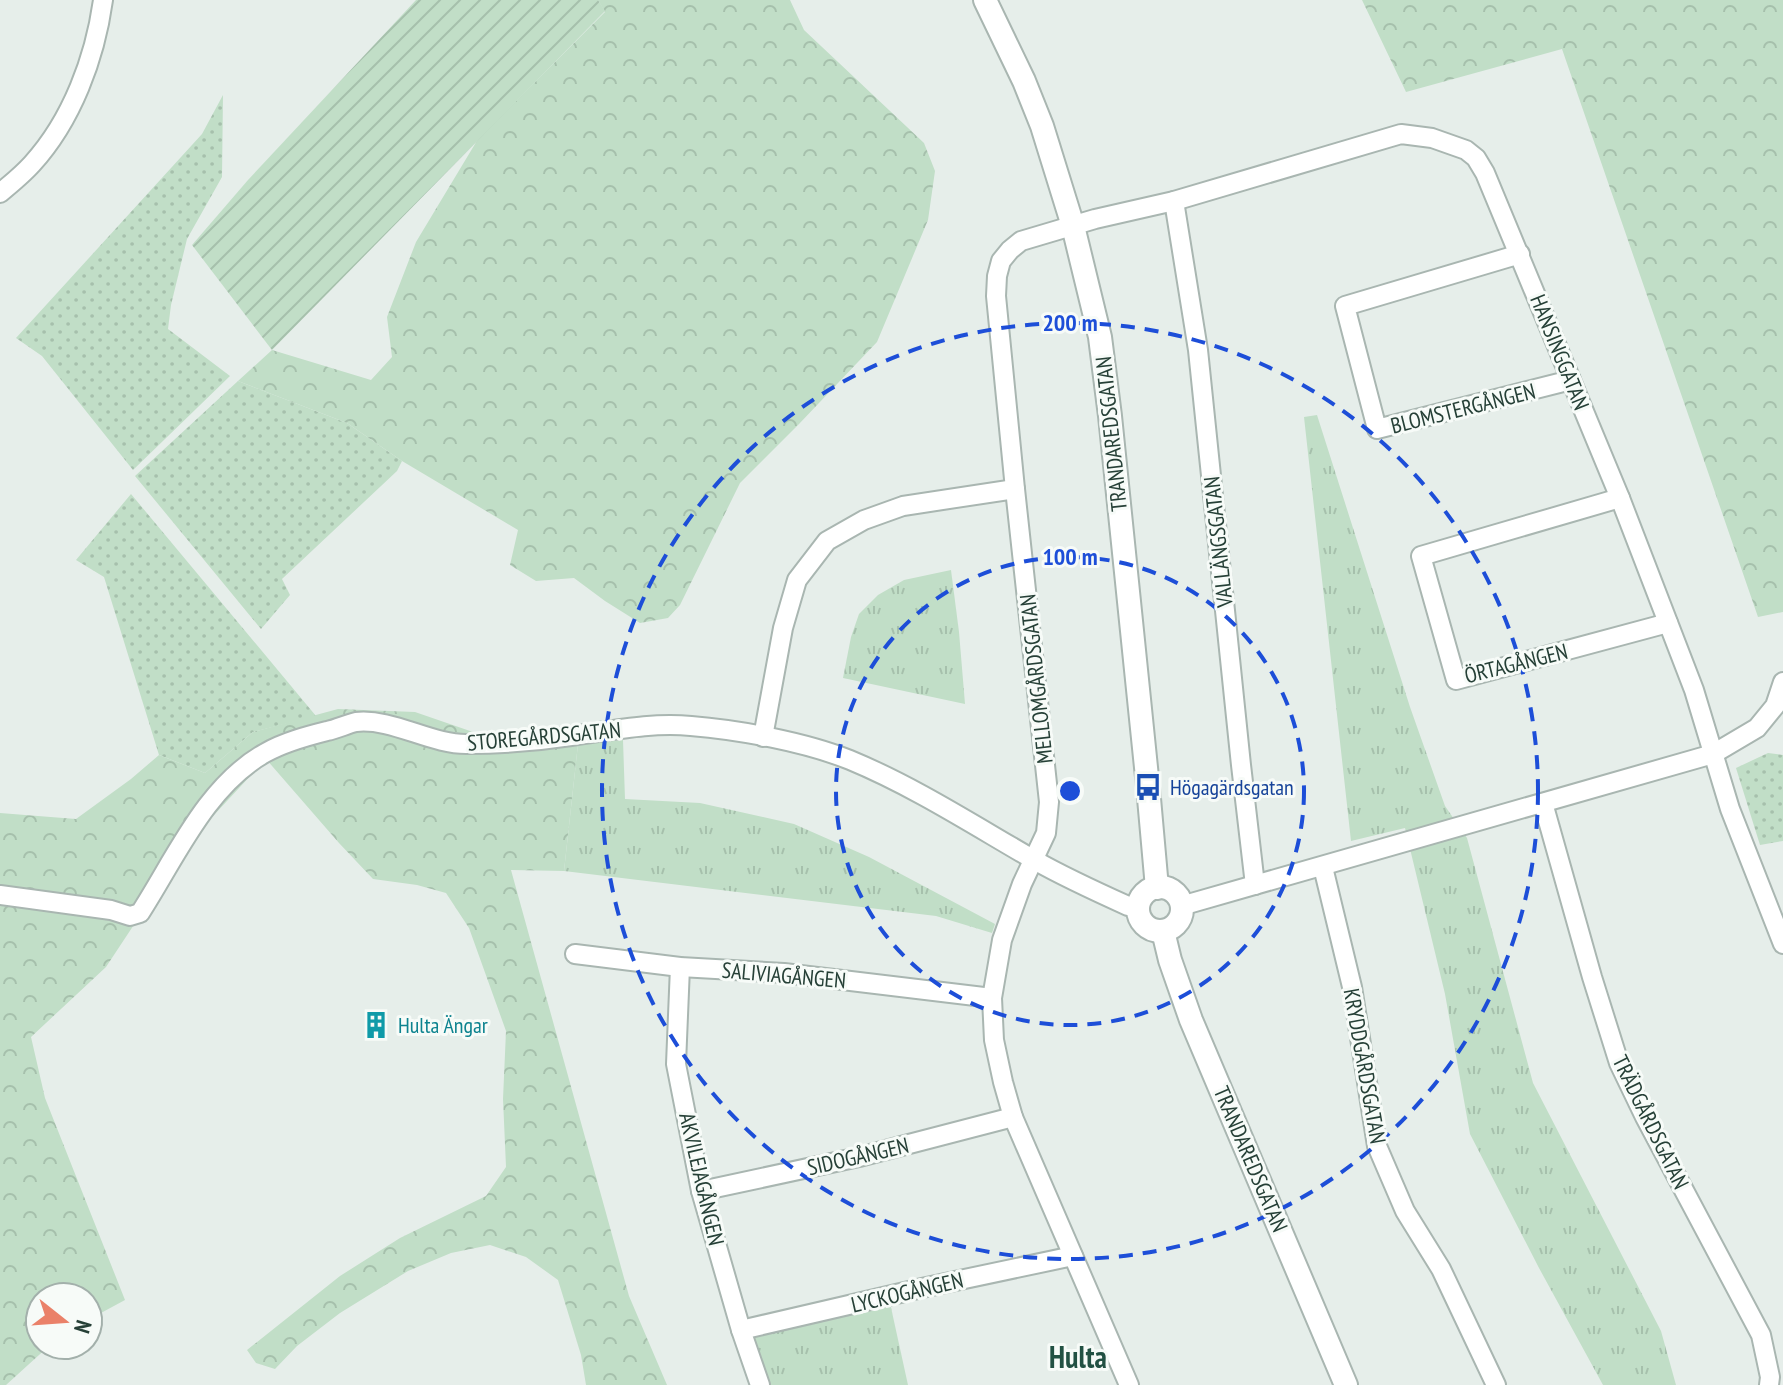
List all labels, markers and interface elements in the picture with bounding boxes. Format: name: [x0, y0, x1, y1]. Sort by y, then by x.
street label: HANSINGGATAN: [1524, 290, 1596, 414]
text: 200 m: [1042, 307, 1098, 338]
street label: TRANDAREDSGATAN: [1089, 355, 1133, 513]
street label: BLOMSTERGÅNGEN: [1388, 376, 1538, 440]
street label: VALLÄNGSGATAN: [1197, 475, 1239, 610]
text: 100 m: [1042, 541, 1098, 572]
street label: MELLOMGÅRDSGATAN: [1013, 593, 1059, 765]
street label: ÖRTAGÅNGEN: [1462, 637, 1570, 689]
street label: STOREGÅRDSGATAN: [466, 715, 622, 757]
bus stop icon: Högagärdsgatan: [1133, 772, 1163, 802]
place label: Högagärdsgatan: [1170, 773, 1294, 801]
centre of rings: [1056, 777, 1084, 805]
street label: SALIVIAGÅNGEN: [721, 956, 847, 994]
street label: KRYDDGÅRDSGATAN: [1338, 986, 1392, 1146]
building icon: Hulta Ängar: [361, 1010, 391, 1040]
place label: Hulta Ängar: [398, 1011, 488, 1039]
street label: TRÄDGÅRDSGATAN: [1607, 1050, 1695, 1194]
street label: TRANDAREDSGATAN: [1208, 1082, 1294, 1236]
street label: AKVILEJAGÅNGEN: [673, 1110, 731, 1248]
street label: SIDOGÅNGEN: [805, 1131, 911, 1181]
street label: LYCKOGÅNGEN: [848, 1266, 966, 1318]
north arrow: [24, 1281, 104, 1361]
text: N: [68, 1317, 98, 1337]
district label: Hulta: [1049, 1337, 1107, 1376]

